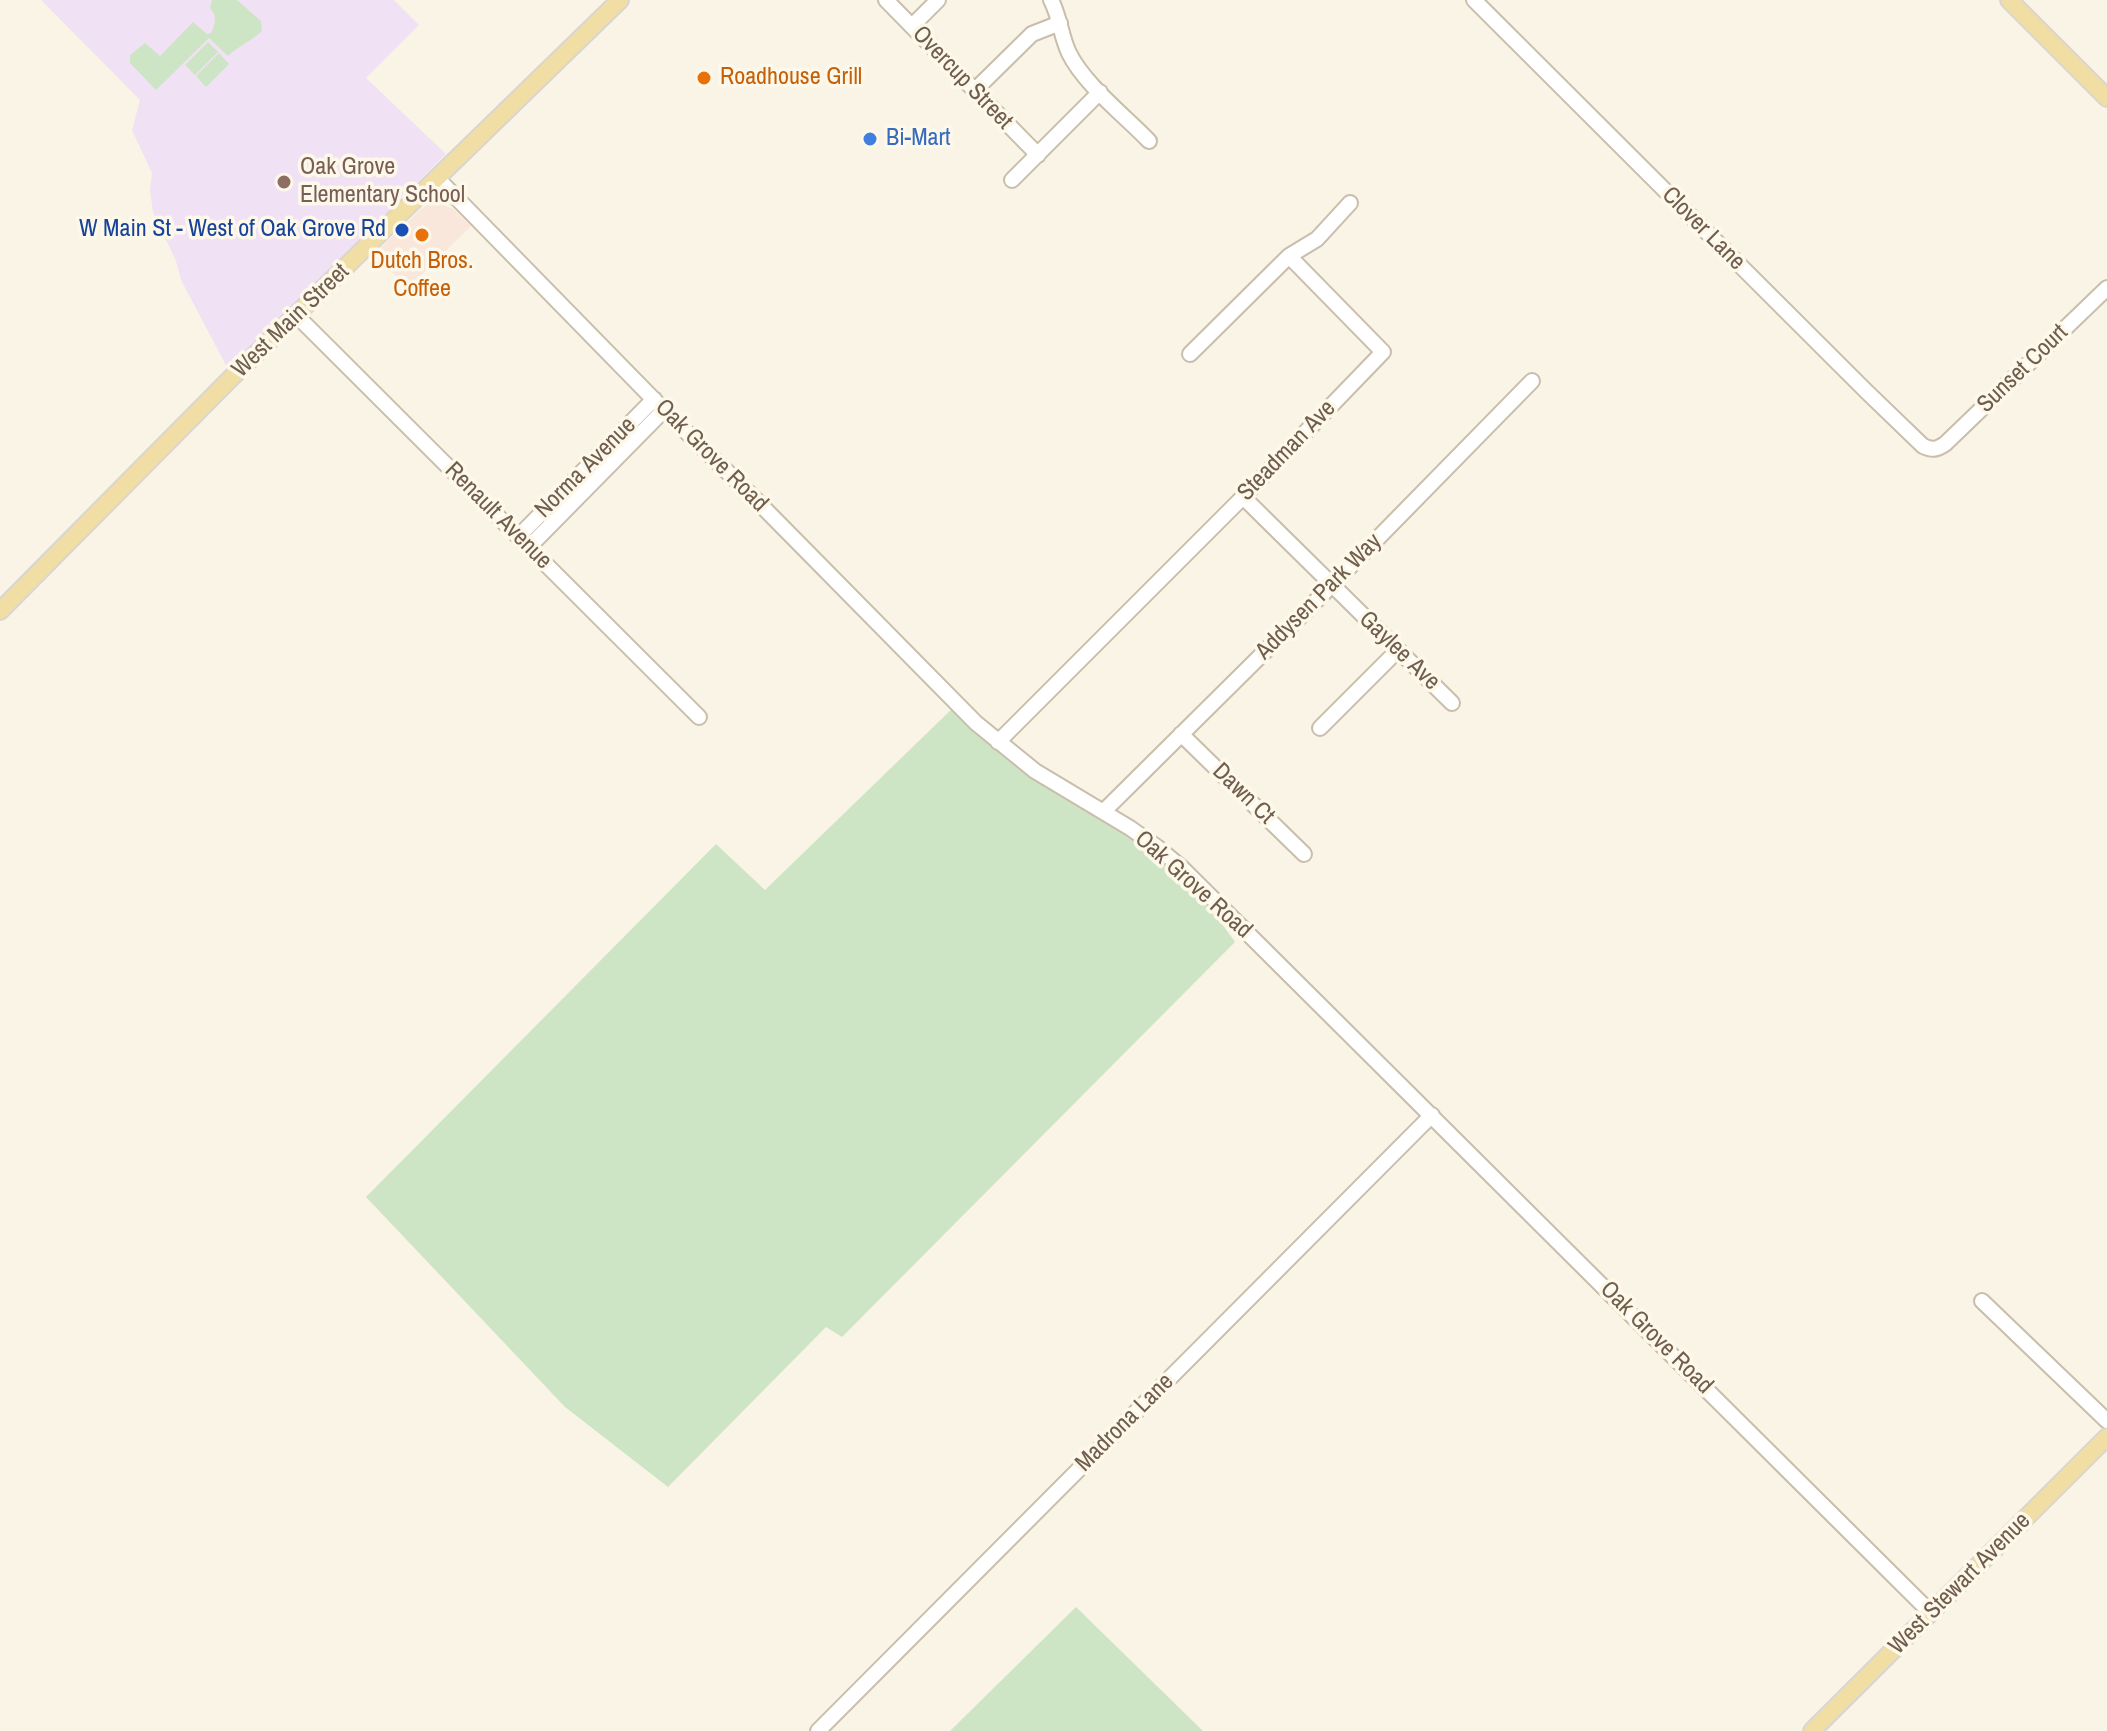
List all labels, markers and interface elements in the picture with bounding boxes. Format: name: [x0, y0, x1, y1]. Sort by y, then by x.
street label: Overcup Street: [906, 20, 1018, 136]
place label: Roadhouse Grill: [720, 64, 862, 92]
marker: Roadhouse Grill: [695, 69, 713, 87]
place label: Bi-Mart: [886, 125, 951, 153]
marker: Bi-Mart: [861, 130, 879, 148]
place label: Oak Grove Elementary School: [300, 154, 465, 210]
marker: Oak Grove Elementary School: [275, 173, 293, 191]
street label: Clover Lane: [1655, 181, 1751, 277]
place label: W Main St - West of Oak Grove Rd: [79, 216, 386, 244]
marker: W Main St - West of Oak Grove Rd: [393, 221, 411, 239]
marker: Dutch Bros. Coffee: [413, 226, 431, 244]
place label: Dutch Bros. Coffee: [371, 248, 473, 304]
street label: West Main Street: [226, 258, 356, 384]
street label: Sunset Court: [1972, 319, 2074, 419]
street label: Oak Grove Road: [649, 394, 773, 518]
street label: Steadman Ave: [1232, 395, 1342, 507]
street label: Norma Avenue: [530, 412, 642, 524]
street label: Renault Avenue: [438, 456, 558, 576]
street label: Addysen Park Way: [1250, 528, 1388, 666]
street label: Gaylee Ave: [1353, 605, 1445, 697]
street label: Dawn Ct: [1206, 757, 1280, 831]
street label: Oak Grove Road: [1128, 825, 1258, 945]
street label: Oak Grove Road: [1594, 1276, 1718, 1400]
street label: Madrona Lane: [1070, 1368, 1180, 1478]
street label: West Stewart Avenue: [1883, 1507, 2037, 1661]

